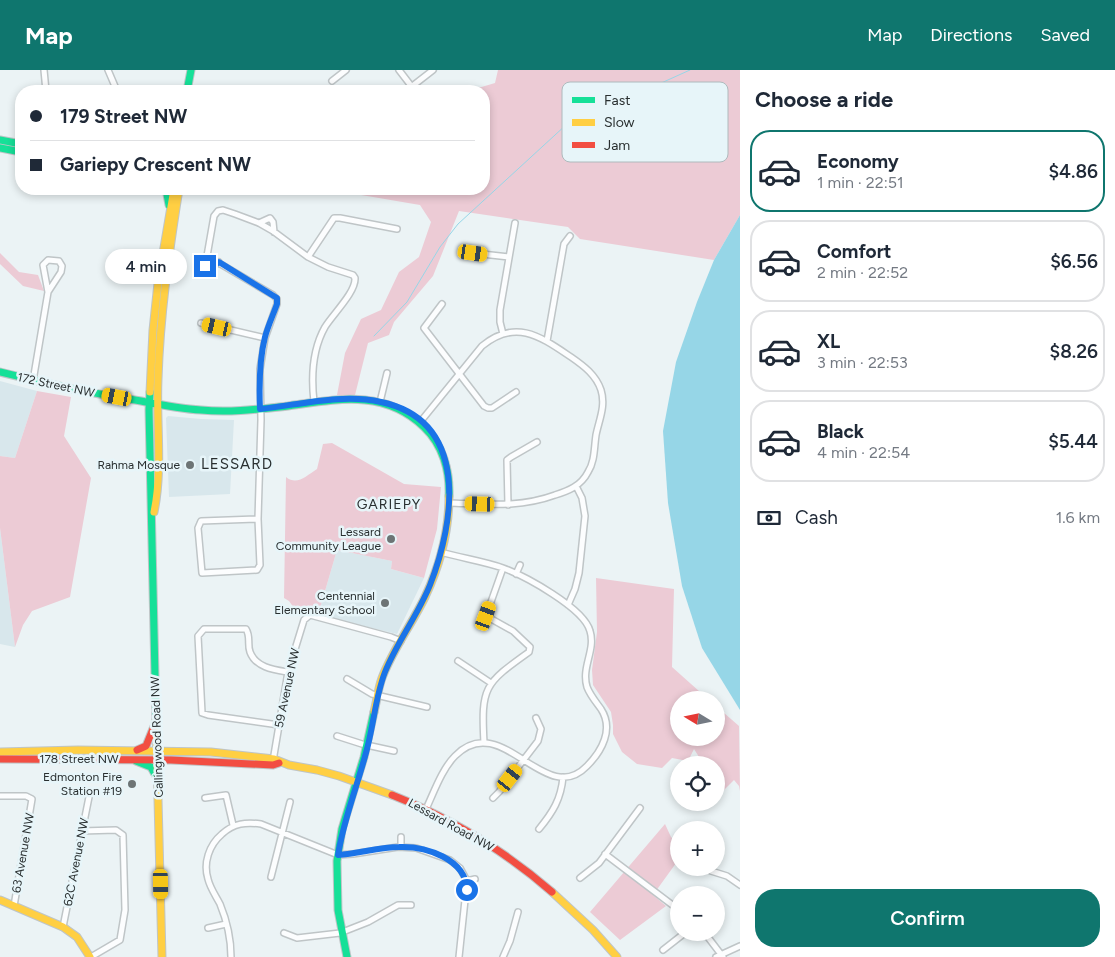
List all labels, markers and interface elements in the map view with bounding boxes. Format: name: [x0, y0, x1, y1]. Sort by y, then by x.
text: Map: [25, 21, 73, 50]
text: Map: [867, 24, 902, 46]
text: Directions: [930, 24, 1012, 46]
text: Saved: [1040, 24, 1090, 46]
legend: [562, 82, 728, 162]
text: Choose a ride: [755, 86, 893, 113]
text: Fast: [604, 92, 630, 109]
text: 179 Street NW: [60, 105, 187, 128]
text: Slow: [604, 114, 635, 131]
text: Jam: [604, 137, 630, 154]
icon: car: [757, 149, 802, 194]
text: Economy: [817, 150, 899, 173]
text: Gariepy Crescent NW: [60, 153, 251, 176]
text: $4.86: [1049, 160, 1098, 183]
text: 1 min · 22:51: [817, 173, 904, 192]
icon: car: [757, 239, 802, 284]
text: Comfort: [817, 240, 892, 263]
car: [457, 243, 488, 263]
callout: 4 min: [105, 248, 188, 284]
text: $6.56: [1050, 250, 1098, 273]
route end: [194, 255, 216, 277]
text: 4 min: [126, 257, 166, 276]
text: 2 min · 22:52: [817, 263, 908, 282]
car: [200, 316, 233, 338]
icon: car: [757, 329, 802, 374]
text: XL: [817, 330, 840, 353]
text: $8.26: [1050, 340, 1098, 363]
text: 3 min · 22:53: [817, 353, 908, 372]
street label: 172 Street NW: [16, 370, 96, 400]
car: [100, 387, 133, 407]
icon: car: [757, 419, 802, 464]
text: Black: [817, 420, 864, 443]
text: $5.44: [1048, 430, 1098, 453]
text: 4 min · 22:54: [817, 443, 910, 462]
district label: LESSARD: [201, 455, 273, 473]
place label: Rahma Mosque: [97, 458, 180, 472]
marker: Rahma Mosque: [184, 459, 196, 471]
district label: GARIEPY: [357, 496, 421, 513]
car: [464, 496, 495, 512]
icon: cash: [755, 504, 783, 532]
text: Cash: [795, 506, 838, 529]
text: 1.6 km: [1056, 508, 1100, 527]
place label: Lessard Community League: [276, 525, 381, 553]
marker: Lessard Community League: [385, 533, 397, 545]
place label: Centennial Elementary School: [274, 589, 375, 617]
marker: Centennial Elementary School: [379, 597, 391, 609]
car: [473, 599, 498, 633]
street label: 59 Avenue NW: [272, 646, 302, 729]
street label: Callingwood Road NW: [148, 676, 166, 798]
north arrow: [670, 691, 725, 746]
map controls: [670, 691, 725, 941]
street label: 178 Street NW: [39, 752, 119, 766]
button: locate: [670, 756, 725, 811]
car: [494, 762, 525, 794]
place label: Edmonton Fire Station #19: [43, 770, 122, 798]
marker: Edmonton Fire Station #19: [126, 778, 138, 790]
street label: Lessard Road NW: [406, 796, 497, 855]
street label: 63 Avenue NW: [9, 812, 37, 894]
street label: 62C Avenue NW: [61, 816, 91, 907]
button: +: [670, 821, 725, 876]
car: [153, 869, 168, 899]
route start: [456, 879, 478, 901]
button: −: [670, 886, 725, 941]
button: Confirm: [755, 889, 1100, 947]

